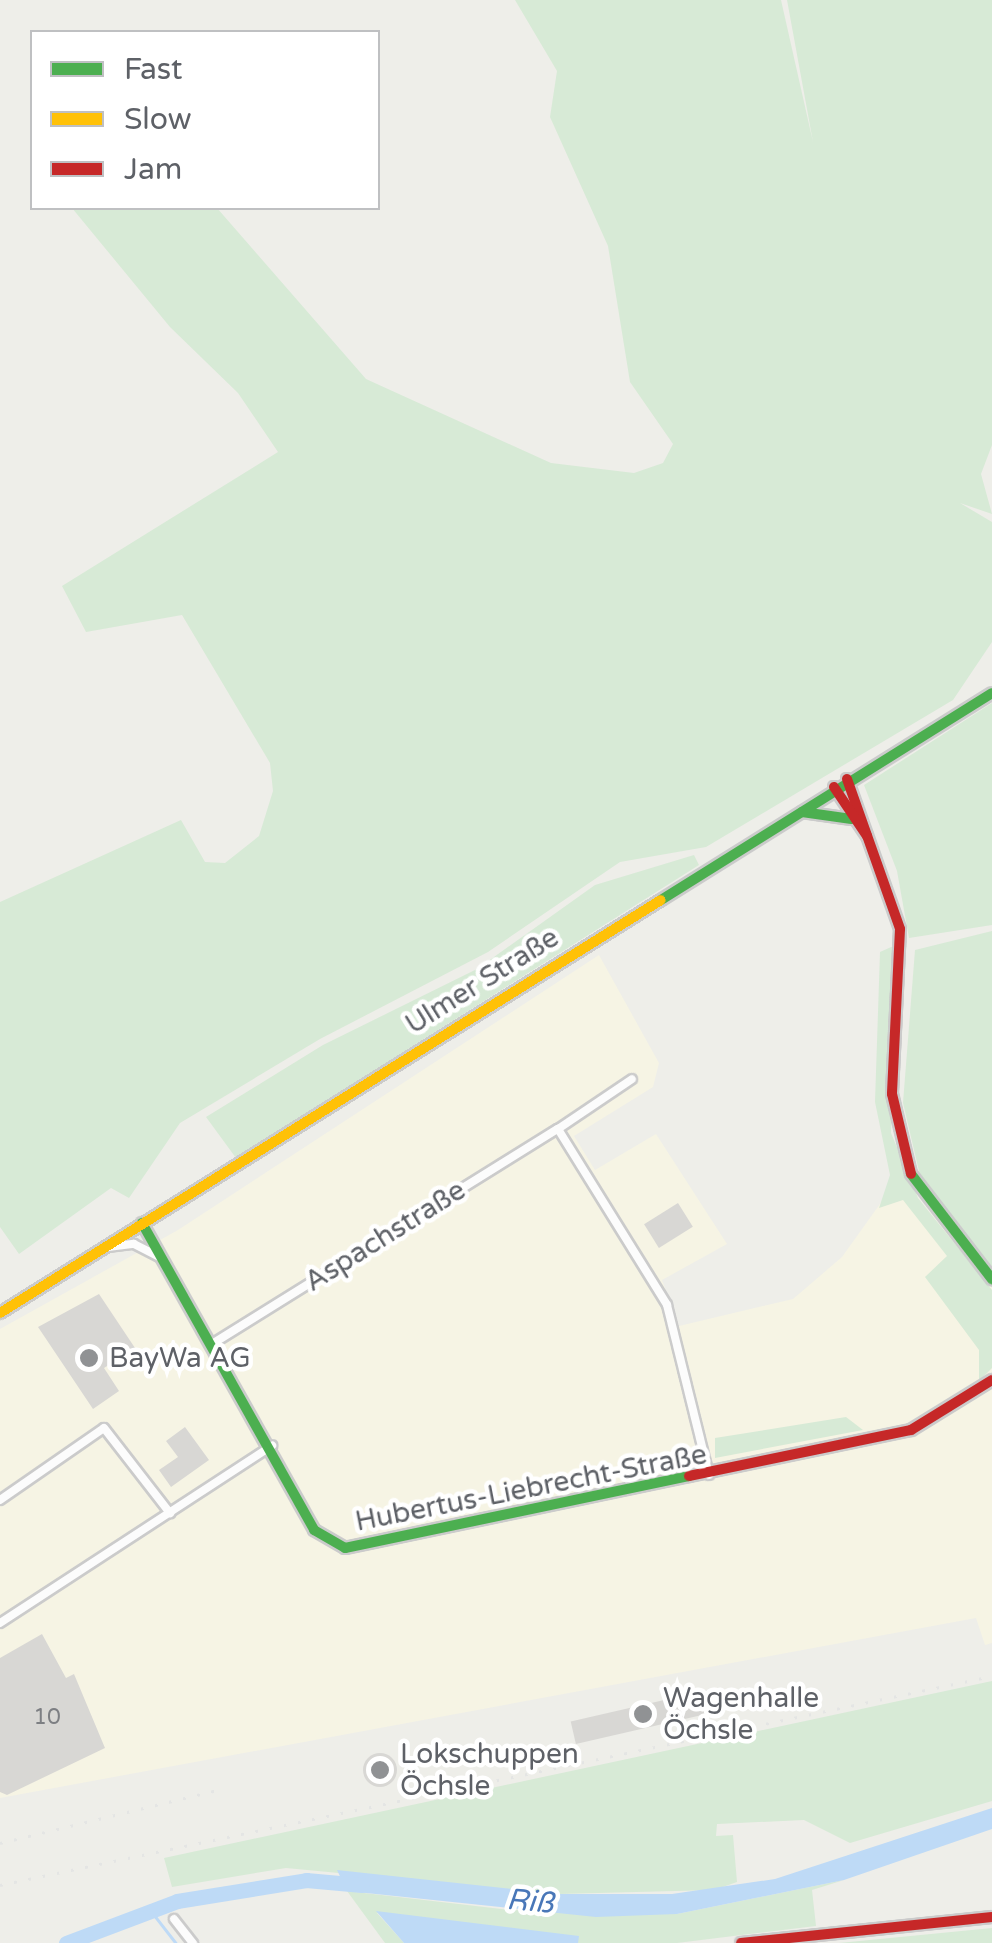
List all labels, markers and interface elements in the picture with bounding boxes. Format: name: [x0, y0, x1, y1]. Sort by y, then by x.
legend: [30, 30, 380, 210]
text: Fast: [124, 51, 183, 88]
text: Slow: [124, 101, 192, 138]
text: Jam: [124, 151, 182, 188]
street label: Ulmer Straße: [399, 921, 565, 1041]
street label: Aspachstraße: [298, 1173, 472, 1299]
place label: BayWa AG: [109, 1341, 251, 1375]
marker: BayWa AG: [78, 1347, 100, 1369]
street label: Hubertus-Liebrecht-Straße: [352, 1437, 710, 1539]
place label: Wagenhalle Öchsle: [663, 1681, 819, 1747]
marker: Wagenhalle Öchsle: [632, 1703, 654, 1725]
house number: 10: [33, 1705, 61, 1731]
place label: Lokschuppen Öchsle: [400, 1737, 579, 1803]
marker: Lokschuppen Öchsle: [369, 1759, 391, 1781]
water label: Riß: [505, 1882, 555, 1922]

